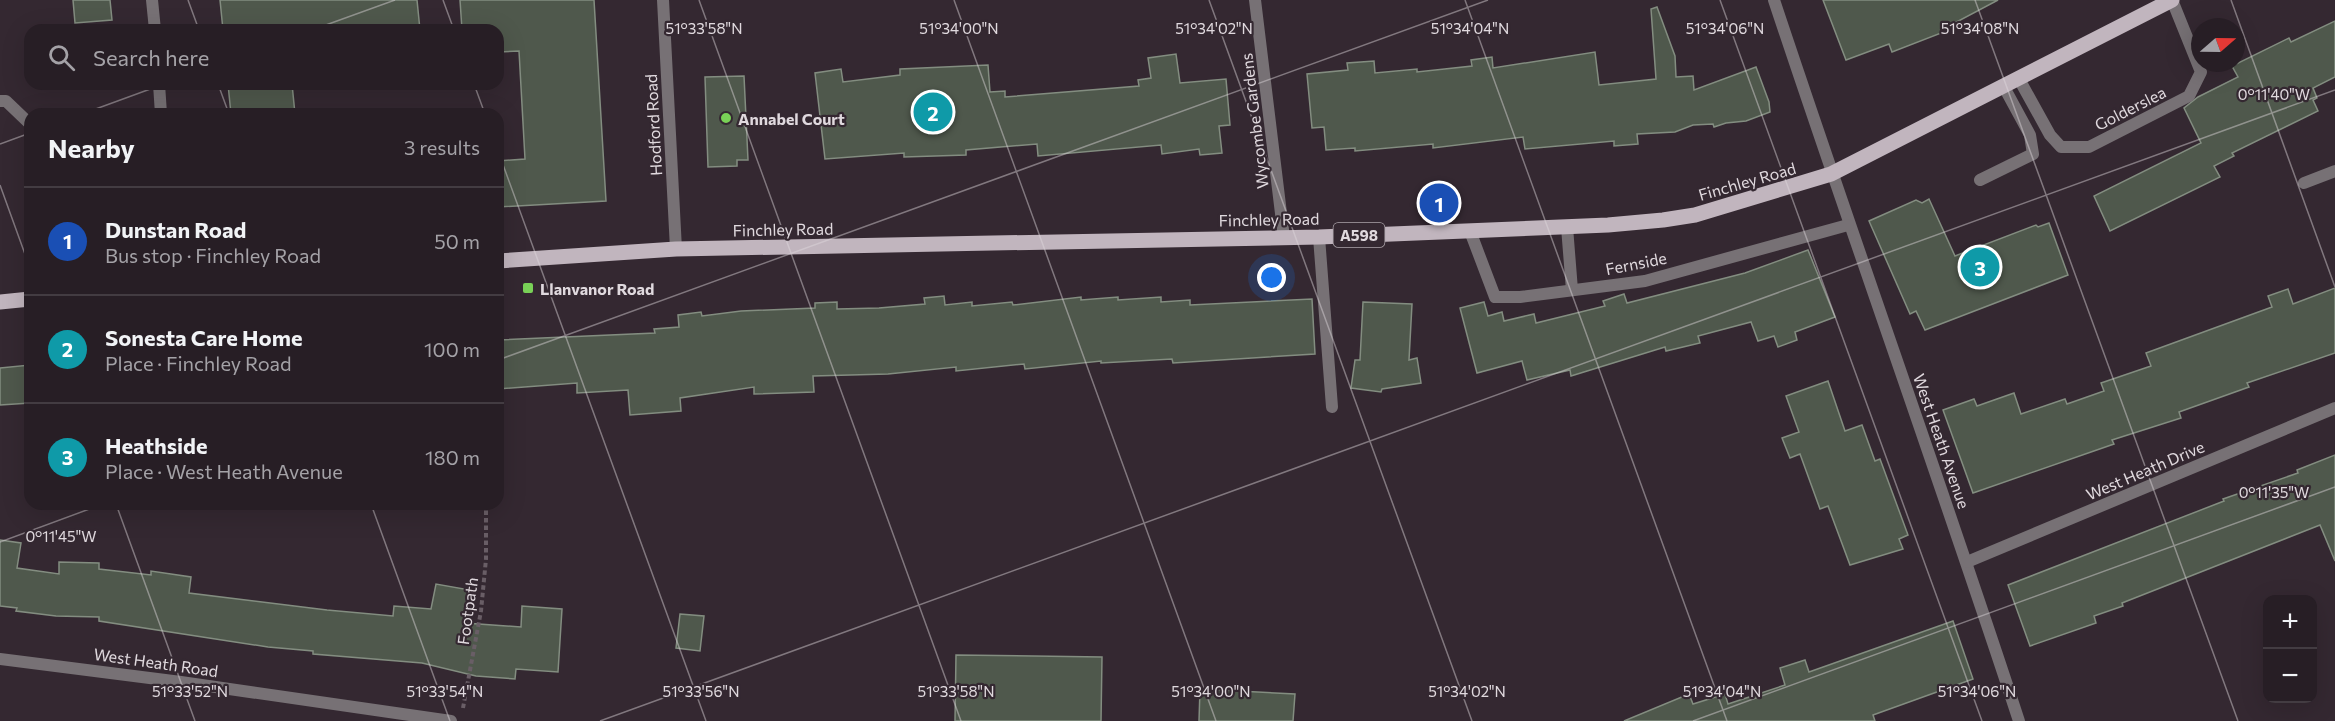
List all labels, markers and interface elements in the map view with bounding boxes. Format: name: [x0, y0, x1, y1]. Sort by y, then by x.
north arrow: [2191, 18, 2245, 72]
text: 51°33'58"N: [666, 19, 742, 37]
text: 51°34'00"N: [919, 19, 999, 37]
text: 51°34'02"N: [1175, 19, 1253, 37]
text: 51°34'04"N: [1431, 19, 1509, 37]
text: 51°34'06"N: [1686, 19, 1764, 37]
text: 51°34'08"N: [1941, 19, 2019, 37]
search box: [24, 24, 504, 90]
icon: search: [45, 41, 78, 74]
text: Search here: [93, 44, 209, 71]
street label: Wycombe Gardens: [1236, 52, 1272, 190]
street label: Hodford Road: [641, 74, 665, 176]
street label: Golderslea: [2091, 82, 2169, 134]
text: 0°11'40"W: [2238, 85, 2310, 103]
pin: 2: [914, 90, 952, 134]
place label: Annabel Court: [738, 109, 845, 128]
marker: Annabel Court: [719, 111, 733, 125]
text: Nearby: [48, 132, 135, 163]
text: 3 results: [404, 135, 480, 159]
street label: Finchley Road: [1696, 158, 1798, 204]
pin: 1: [1420, 180, 1458, 226]
street label: Finchley Road: [1219, 209, 1319, 229]
text: Dunstan Road: [105, 216, 246, 243]
street label: Finchley Road: [733, 219, 833, 239]
road number: A598: [1334, 223, 1384, 247]
text: 1: [63, 229, 72, 253]
text: 50 m: [434, 229, 480, 253]
text: Bus stop · Finchley Road: [105, 243, 321, 267]
pin: 3: [1960, 244, 2000, 290]
street label: Fernside: [1604, 248, 1668, 278]
your location: [1257, 263, 1286, 292]
place label: Llanvanor Road: [540, 279, 654, 298]
marker: Llanvanor Road: [521, 281, 535, 295]
text: Sonesta Care Home: [105, 324, 302, 351]
text: 2: [62, 337, 73, 361]
text: 100 m: [424, 337, 480, 361]
text: Place · Finchley Road: [105, 351, 292, 375]
street label: West Heath Avenue: [1910, 371, 1974, 511]
text: Heathside: [105, 432, 208, 459]
street label: West Heath Drive: [2083, 436, 2207, 504]
text: 3: [62, 445, 73, 469]
text: 180 m: [425, 445, 480, 469]
text: Place · West Heath Avenue: [105, 459, 343, 483]
text: 0°11'35"W: [2239, 483, 2309, 501]
text: 0°11'45"W: [25, 527, 97, 545]
street label: Footpath: [453, 576, 481, 646]
map controls: [2263, 595, 2317, 703]
button: +: [2263, 595, 2317, 649]
street label: West Heath Road: [93, 644, 219, 680]
button: −: [2263, 649, 2317, 703]
text: 51°33'52"N: [152, 682, 228, 700]
text: 51°33'54"N: [407, 682, 483, 700]
text: 51°33'56"N: [663, 682, 739, 700]
text: 51°33'58"N: [918, 682, 994, 700]
text: 51°34'00"N: [1171, 682, 1251, 700]
text: 51°34'02"N: [1428, 682, 1506, 700]
text: 51°34'04"N: [1683, 682, 1761, 700]
text: 51°34'06"N: [1938, 682, 2016, 700]

